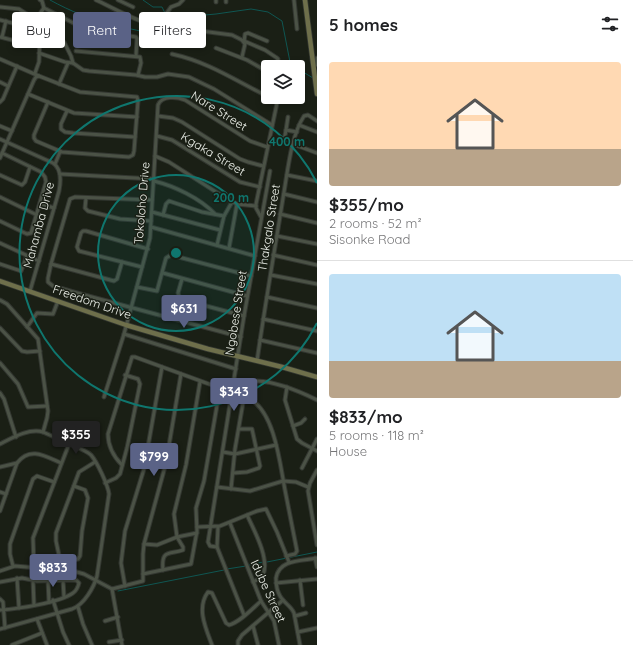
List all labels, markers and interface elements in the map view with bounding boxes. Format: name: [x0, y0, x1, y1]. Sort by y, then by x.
chip: Buy: [12, 12, 65, 48]
chip: Rent: [73, 12, 131, 48]
chip: Filters: [139, 12, 206, 48]
icon: filters: [599, 13, 621, 35]
text: 5 homes: [329, 14, 398, 35]
map controls: [261, 60, 305, 104]
button: layers: [261, 60, 305, 104]
street label: Nare Street: [188, 87, 250, 134]
icon: home: [439, 88, 511, 160]
street label: Kgaka Street: [178, 128, 248, 179]
text: 400 m: [269, 134, 305, 149]
street label: Tokoloho Drive: [130, 161, 153, 245]
street label: Mahamba Drive: [20, 180, 57, 270]
street label: Thakgalo Street: [254, 183, 283, 273]
text: 200 m: [213, 190, 249, 205]
text: $355/mo: [329, 194, 404, 215]
text: 2 rooms · 52 m²: [329, 215, 422, 231]
text: Sisonke Road: [329, 231, 410, 247]
centre of rings: [169, 246, 183, 260]
street label: Ngobese Street: [221, 269, 250, 356]
street label: Freedom Drive: [51, 281, 134, 322]
pin: $631: [160, 295, 208, 329]
text: $631: [171, 300, 198, 316]
icon: home: [439, 300, 511, 372]
pin: $343: [210, 378, 258, 412]
text: $343: [219, 383, 249, 399]
text: $833/mo: [329, 406, 403, 427]
pin: $355: [52, 421, 100, 455]
text: $355: [61, 426, 91, 442]
text: 5 rooms · 118 m²: [329, 427, 424, 443]
pin: $799: [130, 443, 178, 477]
text: House: [329, 443, 367, 459]
text: $799: [139, 448, 169, 464]
pin: $833: [29, 554, 77, 588]
street label: Idube Street: [247, 557, 289, 625]
text: $833: [39, 559, 67, 575]

